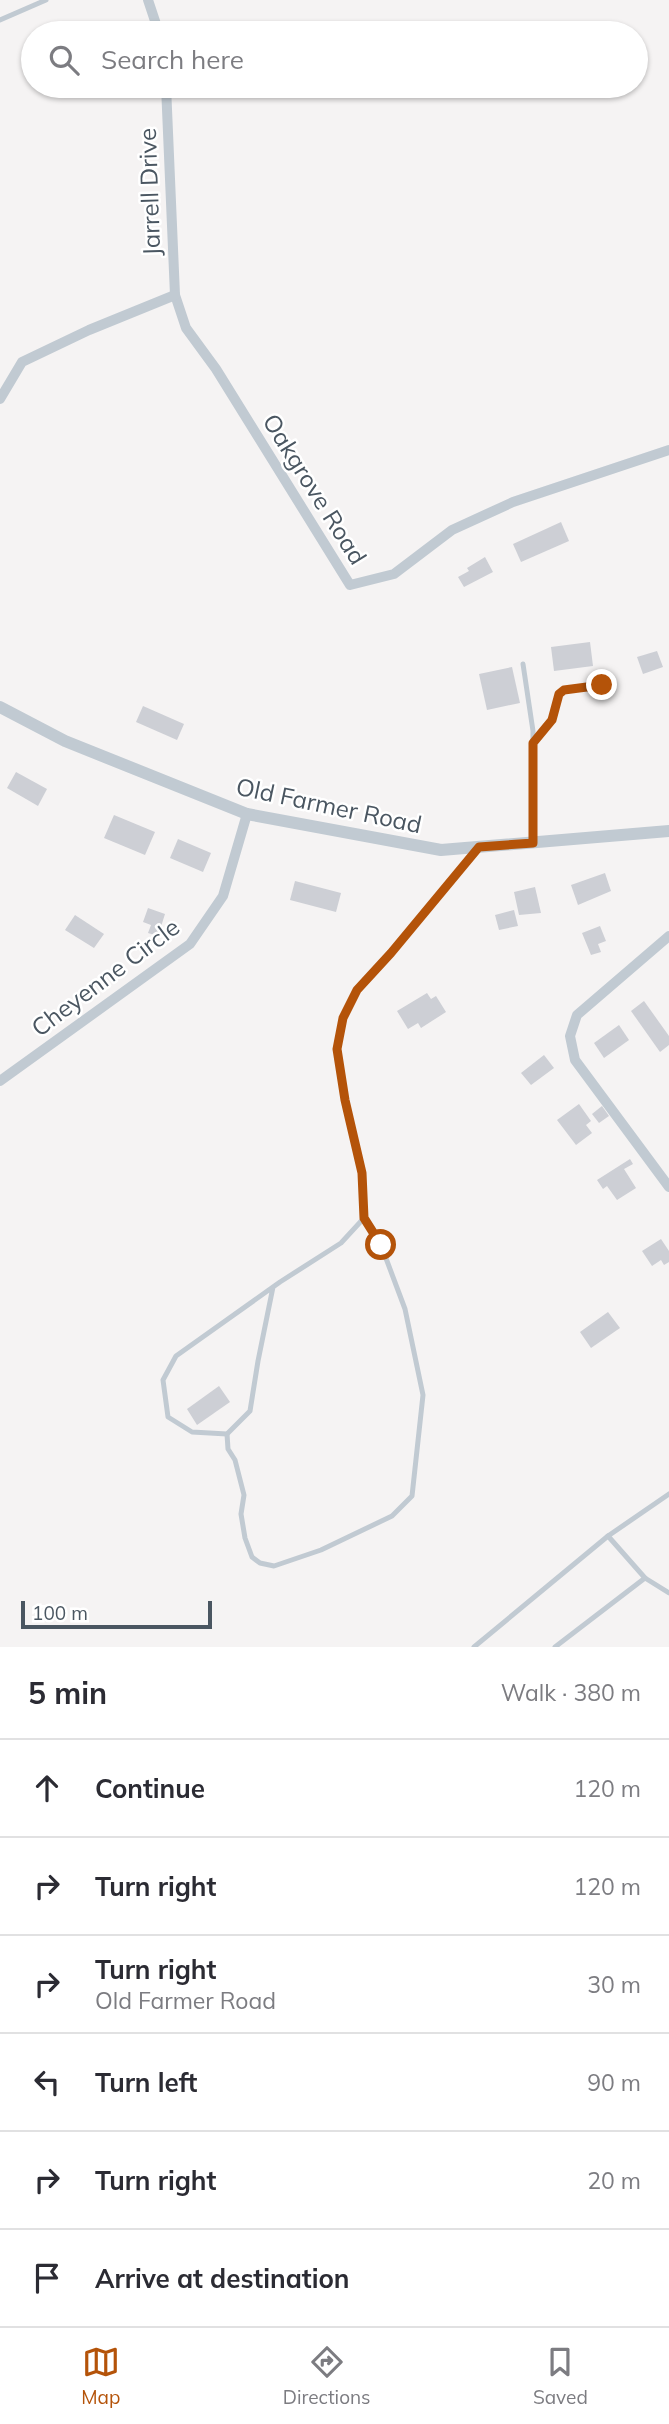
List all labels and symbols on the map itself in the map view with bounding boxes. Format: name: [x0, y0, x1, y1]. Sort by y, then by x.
street label: Jarrell Drive: [132, 127, 166, 257]
street label: Oakgrove Road: [257, 408, 373, 570]
route end: [586, 669, 617, 700]
street label: Old Farmer Road: [233, 771, 425, 839]
street label: Cheyenne Circle: [25, 912, 185, 1042]
route start: [365, 1229, 396, 1260]
scale bar: [21, 1598, 212, 1630]

